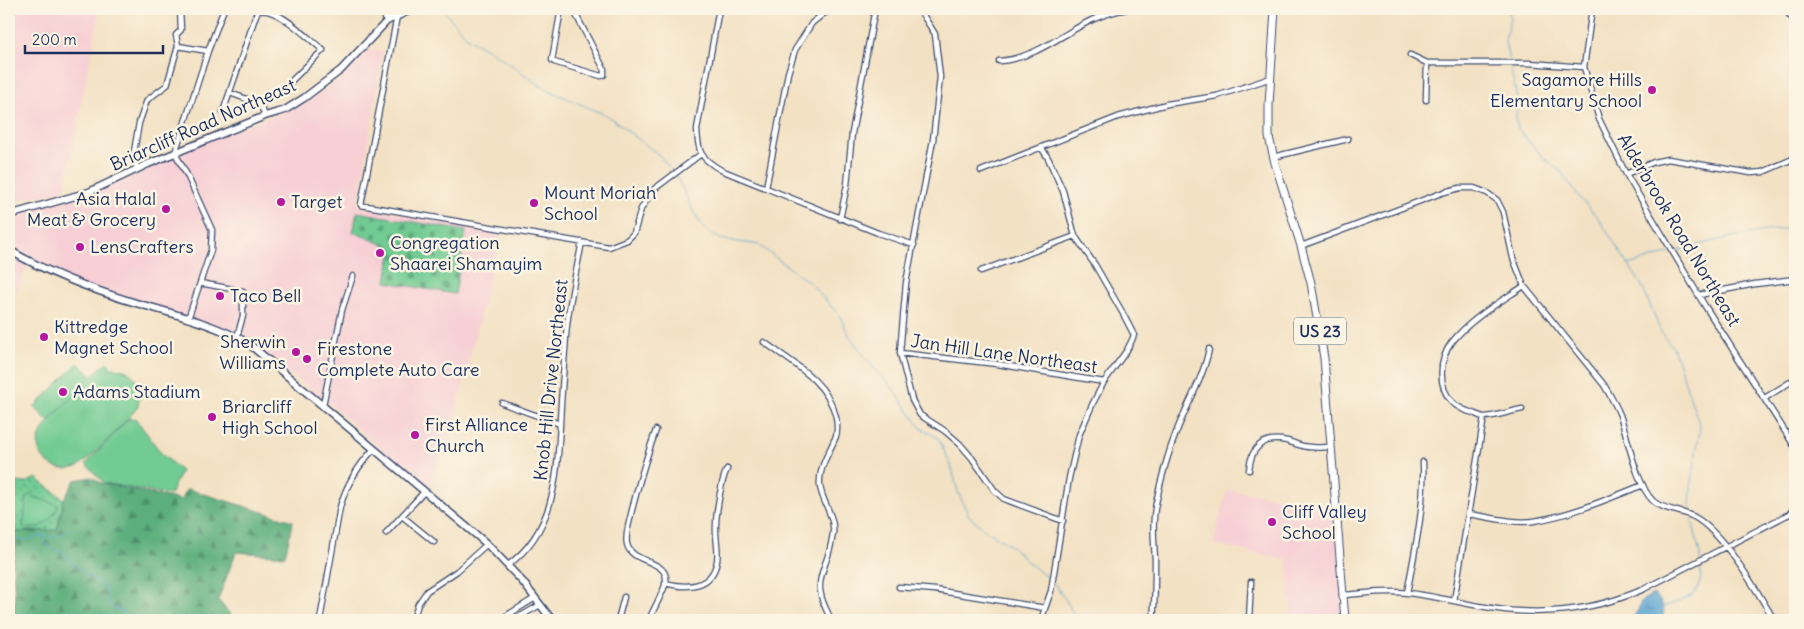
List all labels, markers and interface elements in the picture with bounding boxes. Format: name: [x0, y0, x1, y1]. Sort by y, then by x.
scale bar: [25, 22, 162, 54]
text: 200 m: [32, 30, 77, 49]
place label: Sagamore Hills Elementary School: [1490, 68, 1642, 112]
street label: Briarcliff Road Northeast: [106, 73, 299, 176]
marker: Sagamore Hills Elementary School: [1646, 84, 1658, 96]
street label: Alderbrook Road Northeast: [1613, 129, 1746, 330]
place label: Mount Moriah School: [544, 181, 656, 225]
place label: Asia Halal Meat & Grocery: [27, 187, 156, 231]
place label: Target: [291, 190, 342, 213]
marker: Target: [275, 196, 287, 208]
marker: Mount Moriah School: [528, 197, 540, 209]
marker: Asia Halal Meat & Grocery: [160, 203, 172, 215]
place label: Congregation Shaarei Shamayim: [390, 231, 543, 275]
place label: LensCrafters: [90, 235, 194, 258]
marker: LensCrafters: [74, 241, 86, 253]
marker: Congregation Shaarei Shamayim: [374, 247, 386, 259]
street label: Knob Hill Drive Northeast: [528, 278, 573, 482]
place label: Taco Bell: [230, 284, 301, 307]
marker: Taco Bell: [214, 290, 226, 302]
place label: Kittredge Magnet School: [54, 315, 173, 359]
road number: US 23: [1294, 318, 1346, 344]
street label: Jan Hill Lane Northeast: [909, 329, 1099, 378]
place label: Sherwin Williams: [219, 330, 286, 374]
marker: Kittredge Magnet School: [38, 331, 50, 343]
place label: Firestone Complete Auto Care: [317, 337, 479, 381]
marker: Sherwin Williams: [290, 346, 302, 358]
marker: Firestone Complete Auto Care: [301, 353, 313, 365]
place label: Adams Stadium: [73, 380, 201, 403]
marker: Adams Stadium: [57, 386, 69, 398]
place label: Briarcliff High School: [222, 395, 318, 439]
marker: Briarcliff High School: [206, 411, 218, 423]
place label: First Alliance Church: [425, 413, 528, 457]
marker: First Alliance Church: [409, 429, 421, 441]
place label: Cliff Valley School: [1282, 500, 1367, 544]
marker: Cliff Valley School: [1266, 516, 1278, 528]

